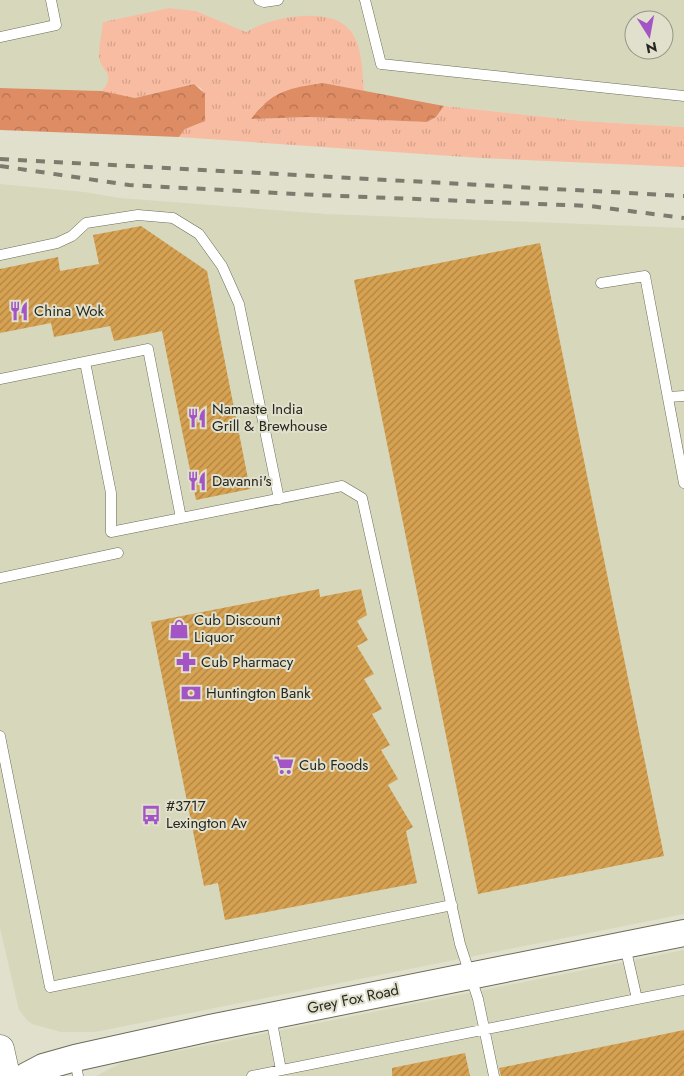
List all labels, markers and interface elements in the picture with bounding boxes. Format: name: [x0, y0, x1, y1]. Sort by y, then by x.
north arrow: [624, 10, 674, 60]
text: N: [644, 37, 659, 59]
restaurant icon: China Wok: [8, 300, 30, 322]
place label: China Wok: [34, 300, 104, 322]
place label: Namaste India Grill & Brewhouse: [212, 398, 328, 437]
restaurant icon: Namaste India Grill & Brewhouse: [186, 407, 208, 429]
restaurant icon: Davanni's: [186, 470, 208, 492]
place label: Davanni's: [212, 470, 272, 492]
place label: Cub Discount Liquor: [194, 609, 280, 648]
shop icon: Cub Discount Liquor: [168, 618, 190, 640]
pharmacy icon: Cub Pharmacy: [175, 651, 197, 673]
place label: Cub Pharmacy: [201, 651, 294, 673]
bank icon: Huntington Bank: [180, 682, 202, 704]
place label: Huntington Bank: [206, 682, 311, 704]
supermarket icon: Cub Foods: [273, 754, 295, 776]
place label: Cub Foods: [299, 754, 368, 776]
place label: #3717 Lexington Av: [166, 795, 247, 834]
bus stop icon: #3717 Lexington Av: [140, 804, 162, 826]
street label: Grey Fox Road: [305, 979, 401, 1019]

